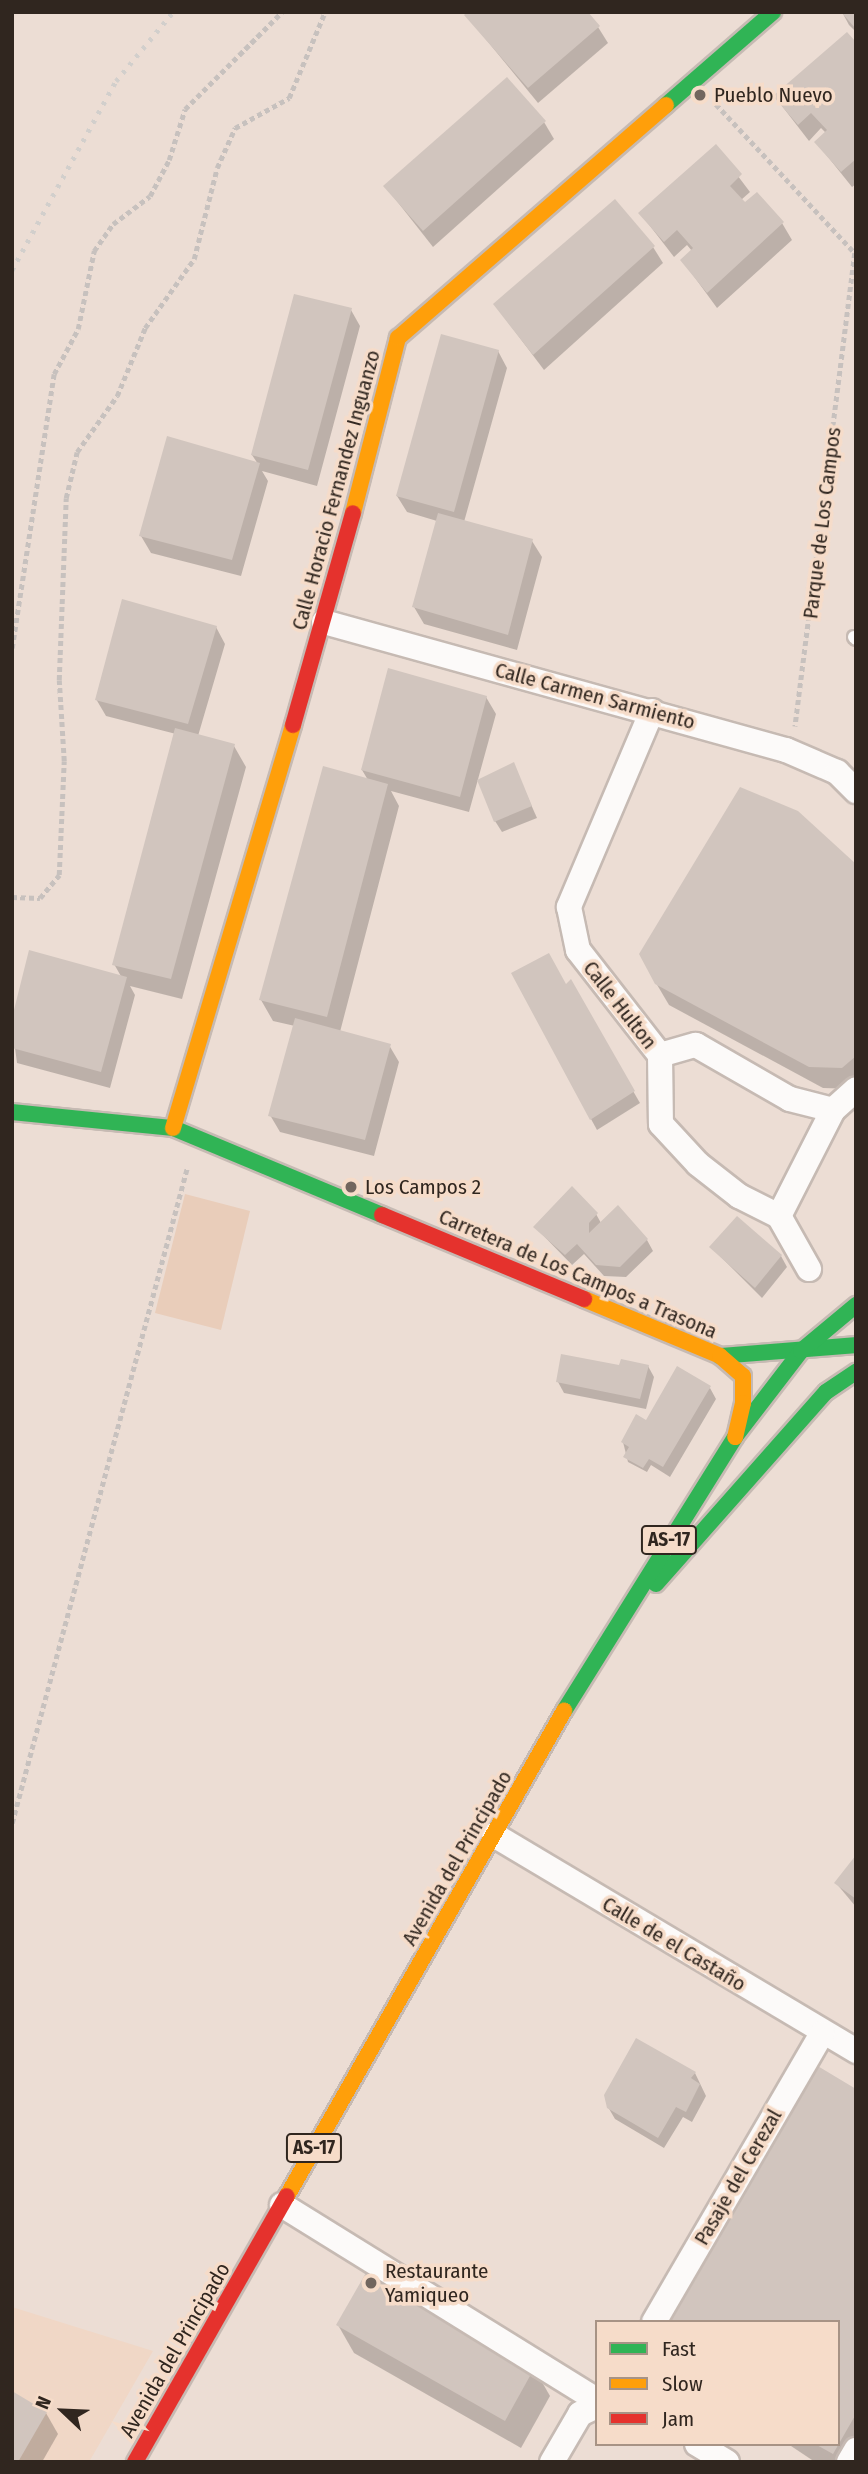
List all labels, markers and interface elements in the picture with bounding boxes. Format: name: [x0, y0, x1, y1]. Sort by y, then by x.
place label: Pueblo Nuevo: [714, 82, 833, 108]
marker: Pueblo Nuevo: [692, 87, 708, 103]
street label: Calle Horacio Fernandez Inguanzo: [286, 347, 386, 633]
street label: Parque de Los Campos: [798, 426, 846, 620]
street label: Calle Carmen Sarmiento: [492, 657, 698, 735]
street label: Calle Hulton: [578, 956, 662, 1054]
place label: Los Campos 2: [365, 1174, 481, 1200]
marker: Los Campos 2: [343, 1179, 359, 1195]
street label: Carretera de Los Campos a Trasona: [435, 1204, 721, 1344]
road number: AS-17: [639, 1524, 699, 1556]
street label: Avenida del Principado: [397, 1766, 517, 1950]
street label: Calle de el Castaño: [598, 1891, 750, 1997]
street label: Pasaje del Cerezal: [689, 2104, 787, 2250]
road number: AS-17: [284, 2132, 344, 2164]
street label: Avenida del Principado: [115, 2258, 235, 2442]
place label: Restaurante Yamiqueo: [385, 2258, 488, 2308]
marker: Restaurante Yamiqueo: [363, 2275, 379, 2291]
legend: [595, 2320, 840, 2446]
text: Fast: [662, 2336, 696, 2362]
text: Slow: [662, 2371, 703, 2397]
north arrow: [28, 2376, 98, 2446]
text: N: [30, 2393, 56, 2412]
text: Jam: [662, 2406, 694, 2432]

